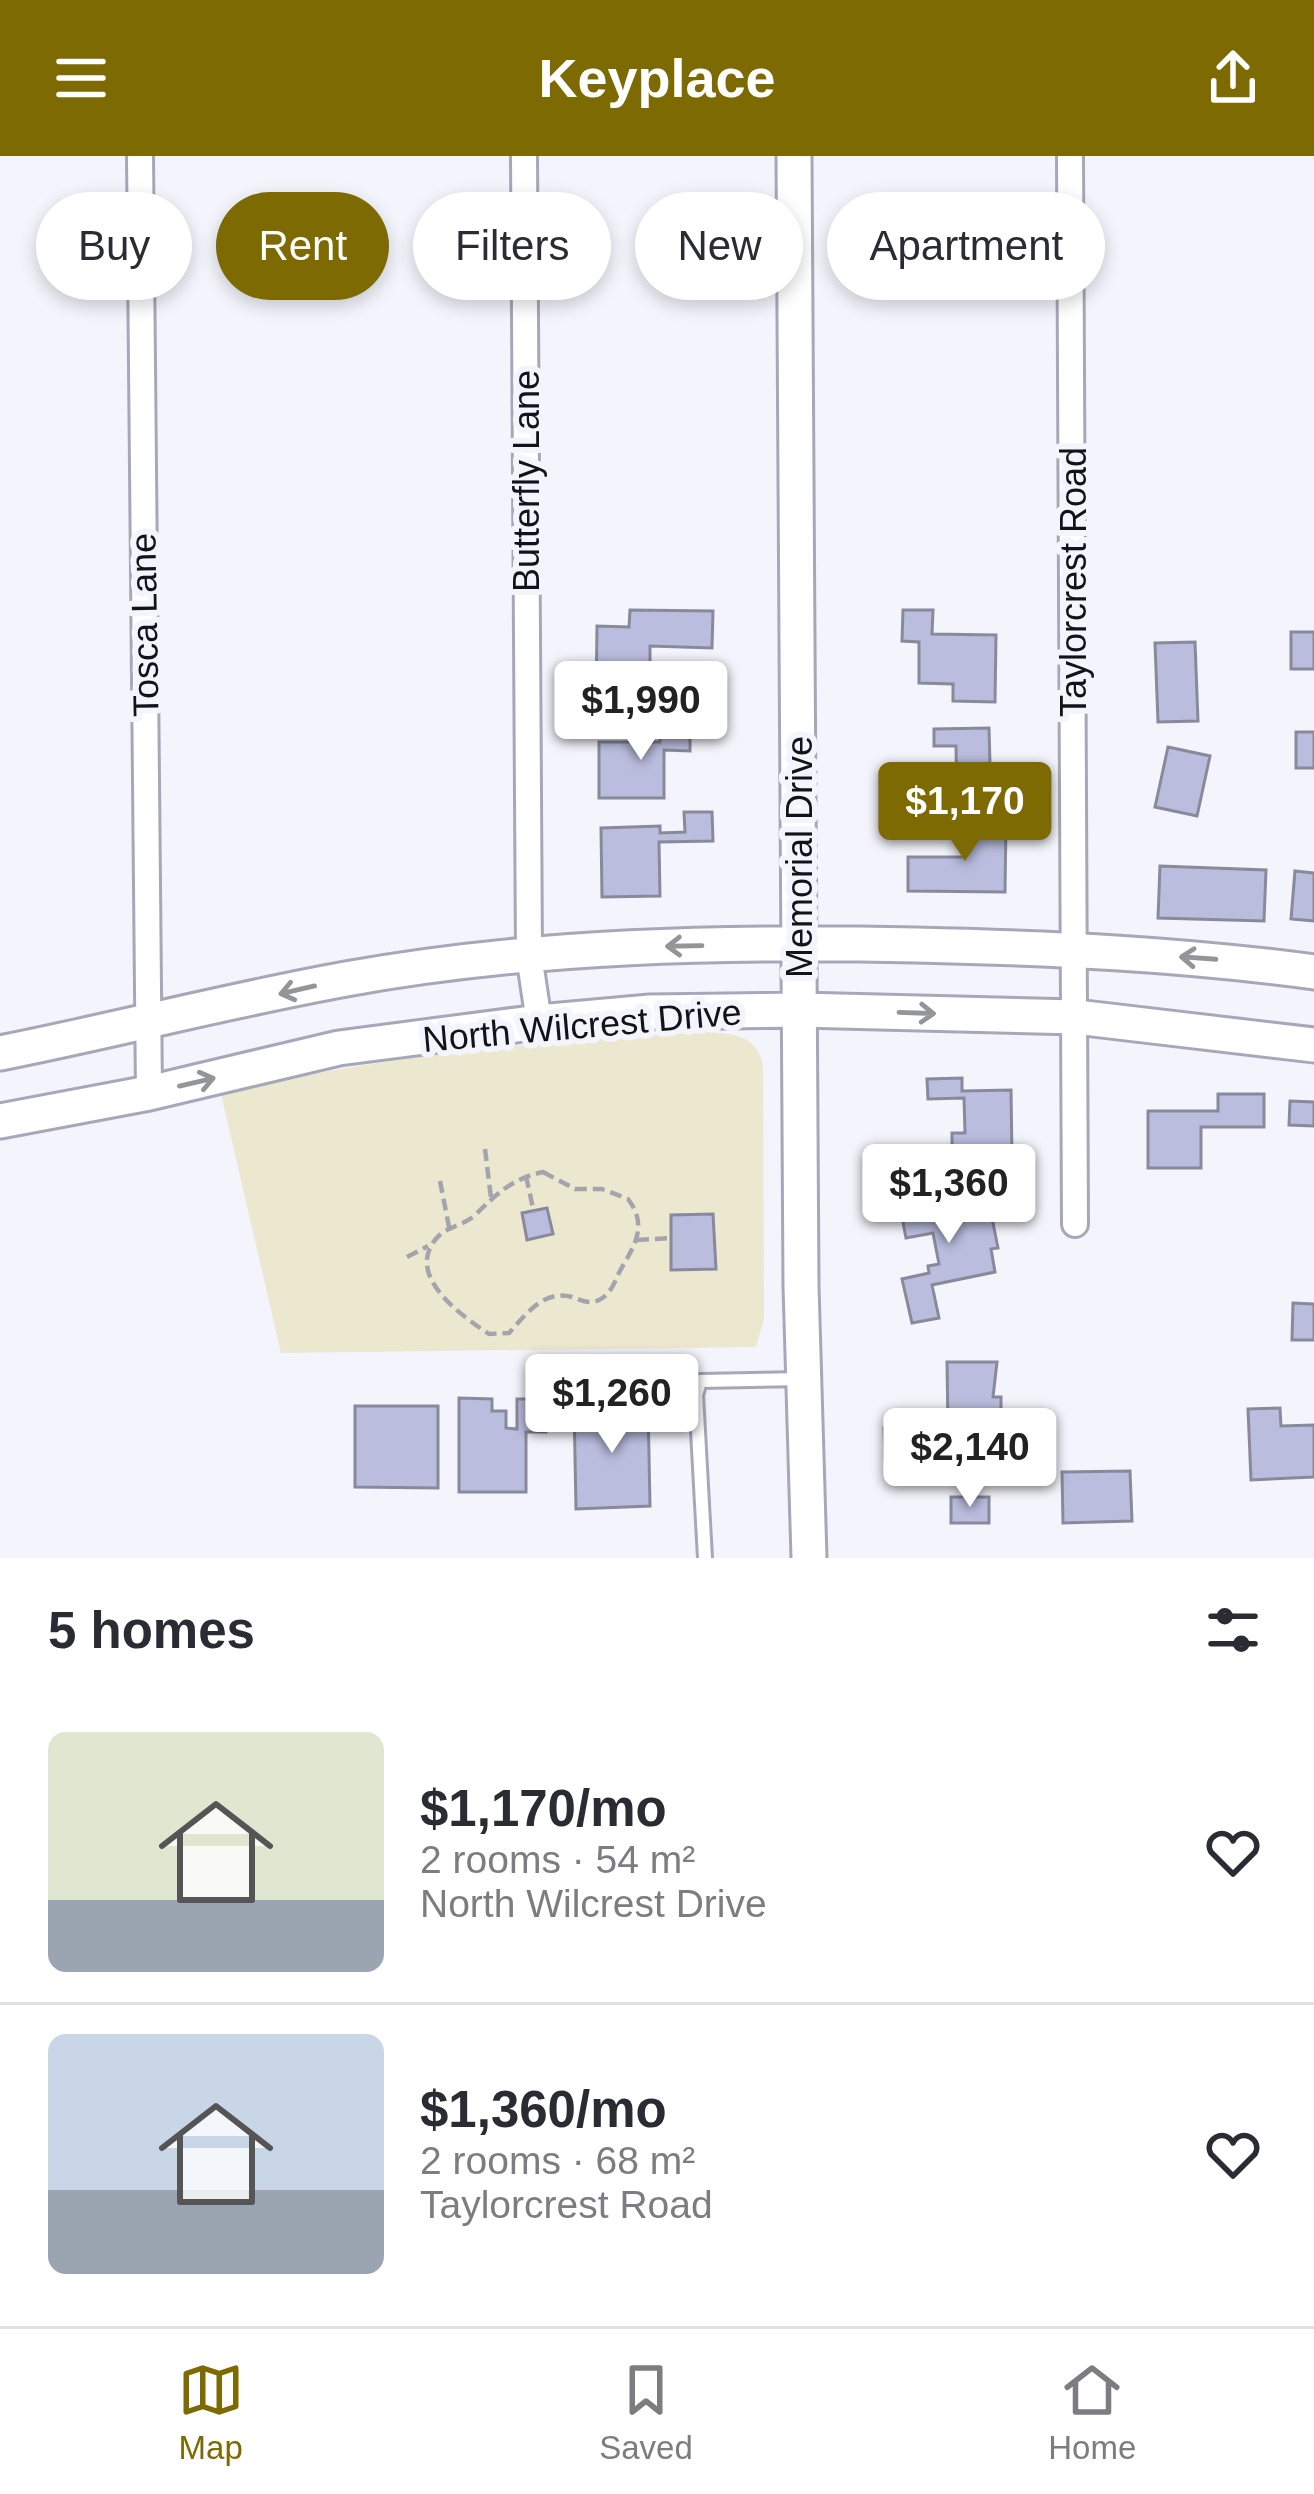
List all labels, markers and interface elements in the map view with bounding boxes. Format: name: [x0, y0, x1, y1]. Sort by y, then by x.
icon: menu: [48, 45, 114, 111]
icon: share: [1200, 45, 1266, 111]
text: Keyplace: [538, 48, 776, 108]
chip: Buy: [36, 192, 192, 300]
chip: Rent: [216, 192, 389, 300]
chip: Filters: [413, 192, 611, 300]
chip: New: [635, 192, 803, 300]
chip: Apartment: [827, 192, 1105, 300]
street label: Butterfly Lane: [506, 370, 547, 592]
street label: Taylorcrest Road: [1053, 447, 1094, 717]
street label: Tosca Lane: [122, 533, 167, 717]
pin: $1,990: [543, 661, 739, 763]
text: $1,990: [581, 678, 701, 721]
street label: Memorial Drive: [779, 736, 820, 978]
pin: $1,170: [867, 762, 1063, 864]
text: $1,170: [905, 779, 1025, 822]
one-way arrow: [665, 934, 704, 957]
one-way arrow: [1179, 946, 1218, 969]
one-way arrow: [278, 980, 316, 1003]
street label: North Wilcrest Drive: [421, 991, 743, 1060]
one-way arrow: [897, 1002, 936, 1025]
one-way arrow: [177, 1070, 215, 1092]
pin: $1,360: [851, 1144, 1047, 1246]
text: $1,360: [889, 1161, 1009, 1204]
pin: $1,260: [514, 1354, 710, 1456]
text: $1,260: [552, 1371, 672, 1414]
pin: $2,140: [872, 1408, 1068, 1510]
text: $2,140: [910, 1425, 1030, 1468]
icon: filters: [1200, 1597, 1266, 1663]
text: 5 homes: [48, 1602, 255, 1659]
icon: home: [144, 1780, 288, 1924]
text: $1,170/mo: [420, 1780, 667, 1837]
icon: heart: [1200, 1819, 1266, 1885]
text: 2 rooms · 54 m²: [420, 1838, 695, 1881]
text: North Wilcrest Drive: [420, 1882, 767, 1925]
text: $1,360/mo: [420, 2081, 667, 2138]
icon: home: [144, 2082, 288, 2226]
icon: heart: [1200, 2121, 1266, 2187]
text: 2 rooms · 68 m²: [420, 2139, 695, 2182]
text: Taylorcrest Road: [420, 2183, 713, 2226]
tab: Map: [178, 2357, 244, 2467]
tab: Saved: [599, 2357, 693, 2467]
tab: Home: [1048, 2357, 1136, 2467]

